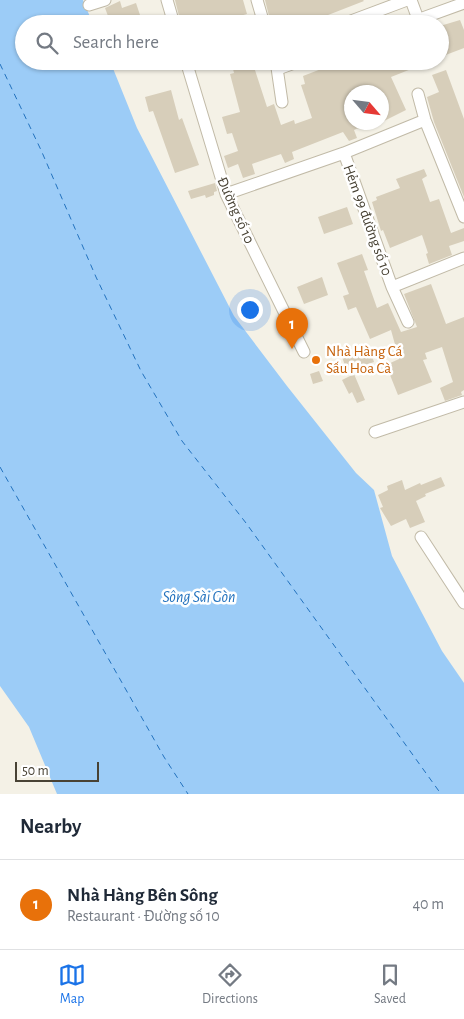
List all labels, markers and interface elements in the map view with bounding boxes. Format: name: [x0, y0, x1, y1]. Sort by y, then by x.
search box: [15, 15, 449, 70]
icon: search: [33, 29, 61, 57]
text: Search here: [73, 33, 159, 52]
north arrow: [344, 85, 389, 130]
street label: Hẻm 99 đường số 10: [340, 163, 395, 278]
street label: Đường số 10: [214, 175, 257, 246]
your location: [237, 297, 263, 323]
pin: 1: [276, 308, 308, 349]
place label: Nhà Hàng Cá Sấu Hoa Cà: [326, 344, 402, 376]
marker: Nhà Hàng Cá Sấu Hoa Cà: [310, 354, 322, 366]
water label: Sông Sài Gòn: [162, 589, 236, 605]
scale bar: [15, 759, 99, 782]
text: 50 m: [22, 764, 49, 778]
text: Nearby: [20, 816, 81, 837]
text: Nhà Hàng Bên Sông: [67, 886, 218, 905]
text: 1: [33, 896, 39, 912]
text: 40 m: [412, 896, 444, 912]
text: Restaurant · Đường số 10: [67, 908, 220, 924]
tab: Map: [58, 961, 86, 1008]
tab: Directions: [202, 961, 258, 1008]
tab: Saved: [374, 961, 406, 1008]

